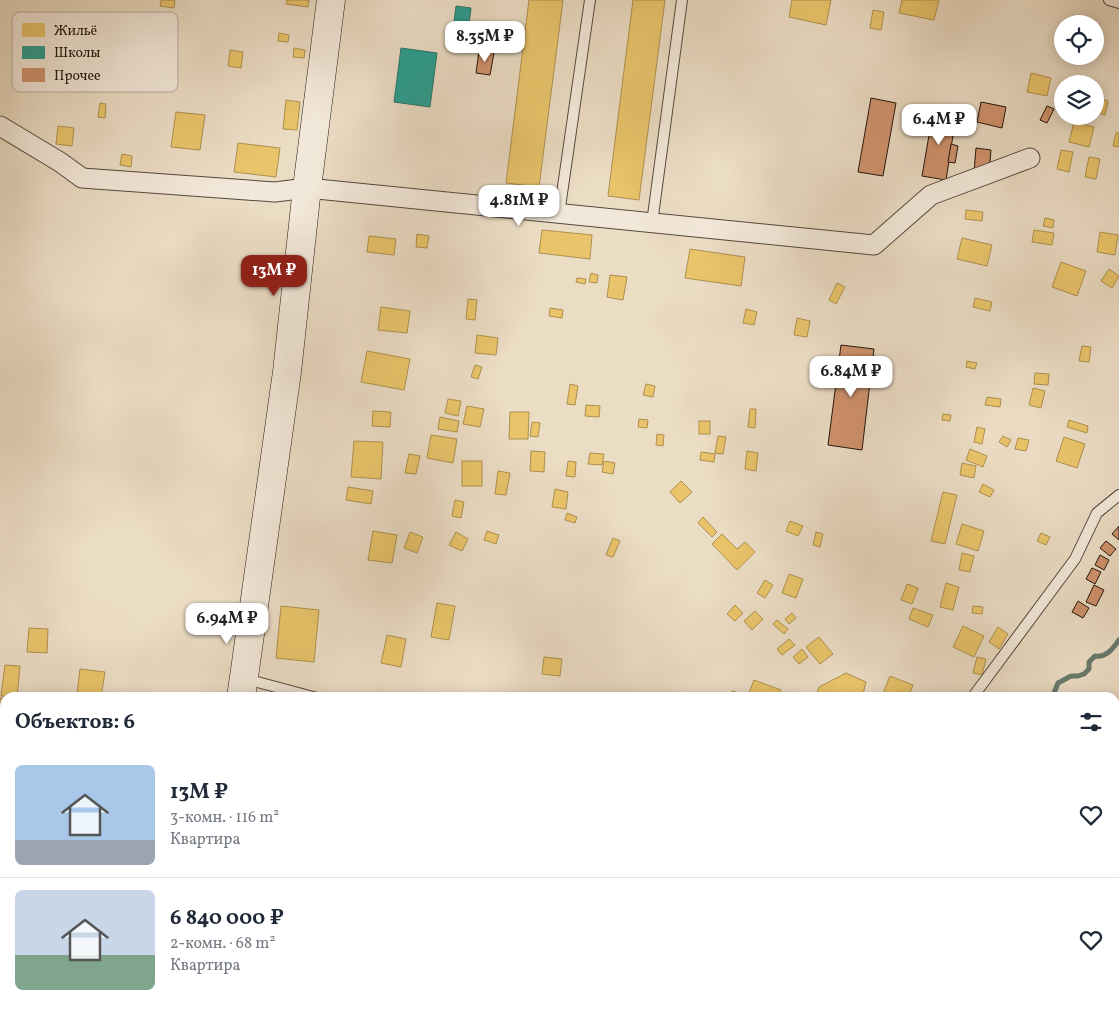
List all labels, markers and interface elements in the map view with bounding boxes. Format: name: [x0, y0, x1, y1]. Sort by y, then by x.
legend: [12, 12, 178, 92]
map controls: [1054, 15, 1104, 125]
button: locate: [1054, 15, 1104, 65]
pin: 8.35M ₽: [439, 20, 531, 63]
text: Жильё: [54, 22, 98, 41]
text: 8.35M ₽: [456, 26, 514, 48]
text: Школы: [54, 44, 100, 63]
text: Прочее: [54, 67, 101, 86]
button: layers: [1054, 75, 1104, 125]
pin: 6.4M ₽: [898, 104, 980, 146]
text: 6.4M ₽: [913, 109, 965, 131]
pin: 4.81M ₽: [473, 184, 565, 227]
text: 4.81M ₽: [489, 190, 549, 212]
pin: 13M ₽: [239, 254, 309, 297]
text: 13M ₽: [252, 260, 296, 282]
pin: 6.84M ₽: [805, 356, 897, 398]
text: 6.84M ₽: [821, 361, 881, 383]
pin: 6.94M ₽: [181, 602, 273, 645]
text: 6.94M ₽: [196, 608, 258, 630]
text: Объектов: 6: [15, 708, 135, 737]
icon: filters: [1077, 708, 1105, 736]
text: 13M ₽: [170, 778, 228, 807]
icon: home: [55, 785, 115, 845]
icon: heart: [1077, 801, 1105, 829]
text: 3-комн. · 116 m²: [170, 807, 279, 829]
text: Квартира: [170, 829, 240, 851]
text: 6 840 000 ₽: [170, 904, 284, 933]
icon: home: [55, 910, 115, 970]
icon: heart: [1077, 926, 1105, 954]
text: 2-комн. · 68 m²: [170, 933, 275, 955]
text: Квартира: [170, 955, 240, 977]

